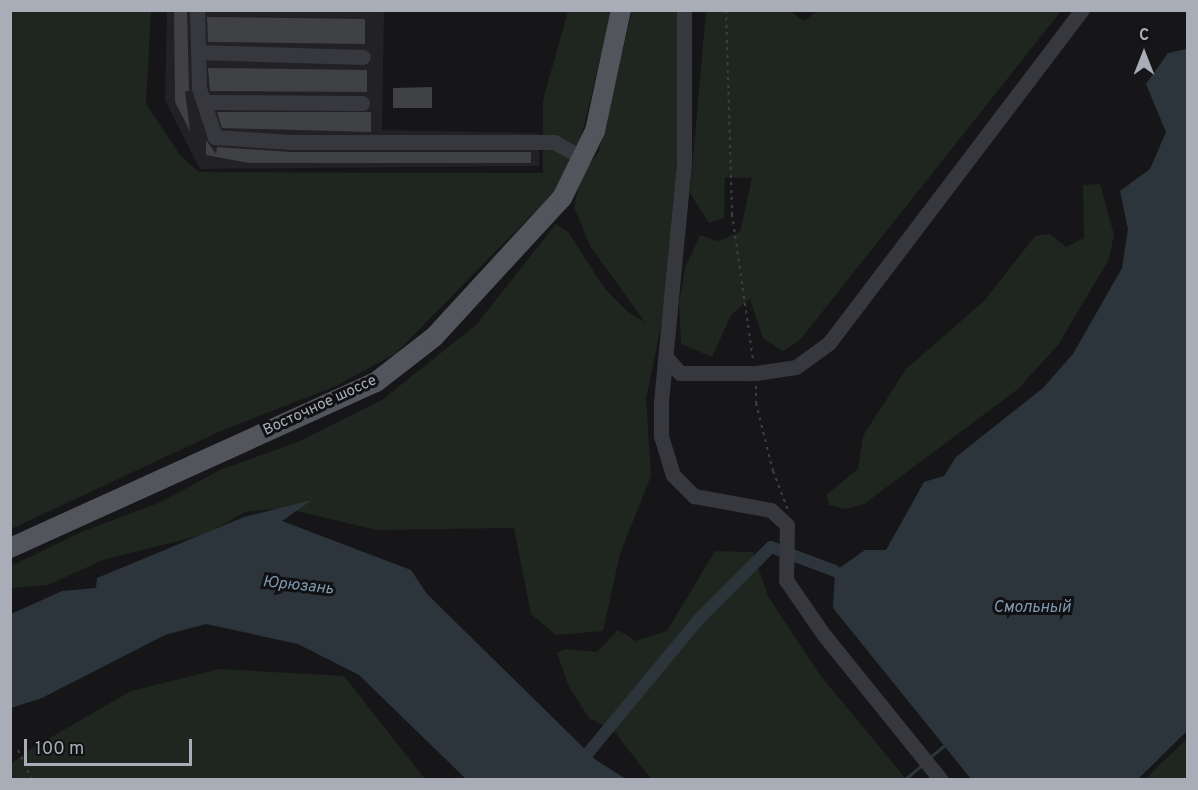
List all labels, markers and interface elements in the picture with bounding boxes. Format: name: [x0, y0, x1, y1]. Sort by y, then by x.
north arrow: [1114, 24, 1174, 84]
text: С: [1139, 26, 1149, 46]
street label: Восточное шоссе: [260, 372, 380, 440]
water label: Юрюзань: [262, 573, 334, 599]
water label: Смольный: [993, 598, 1071, 618]
scale bar: [27, 727, 195, 765]
text: 100 m: [35, 738, 84, 761]

